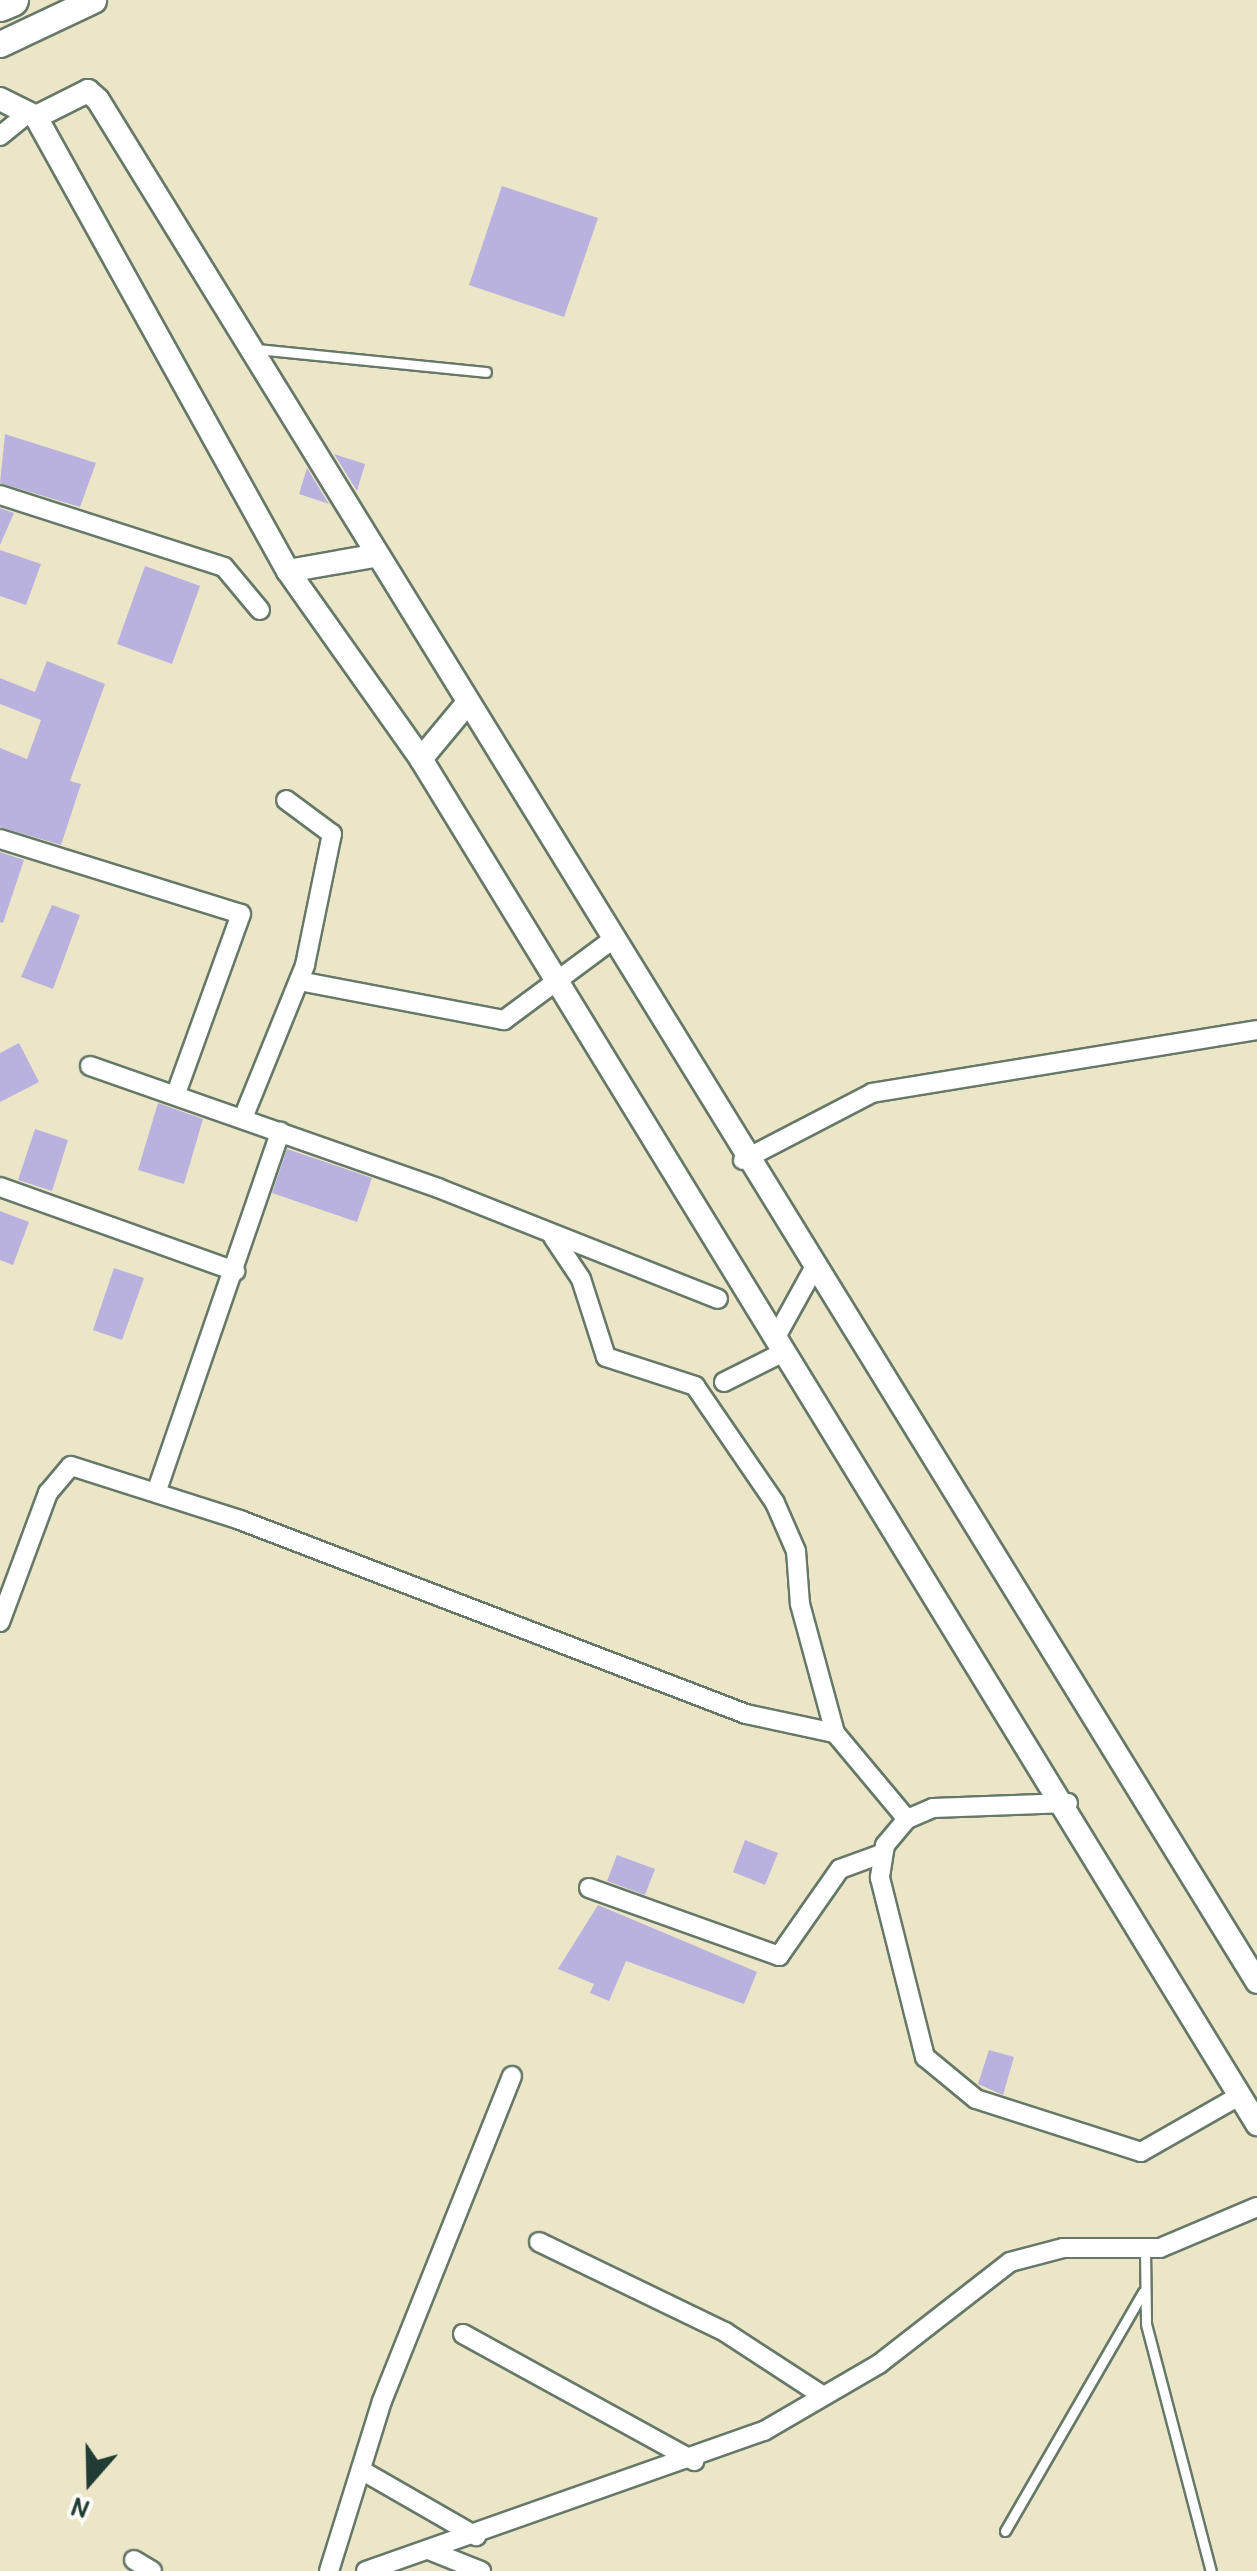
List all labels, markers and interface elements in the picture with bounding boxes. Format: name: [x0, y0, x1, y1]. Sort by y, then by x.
north arrow: [40, 2431, 140, 2531]
text: N: [66, 2489, 93, 2530]

